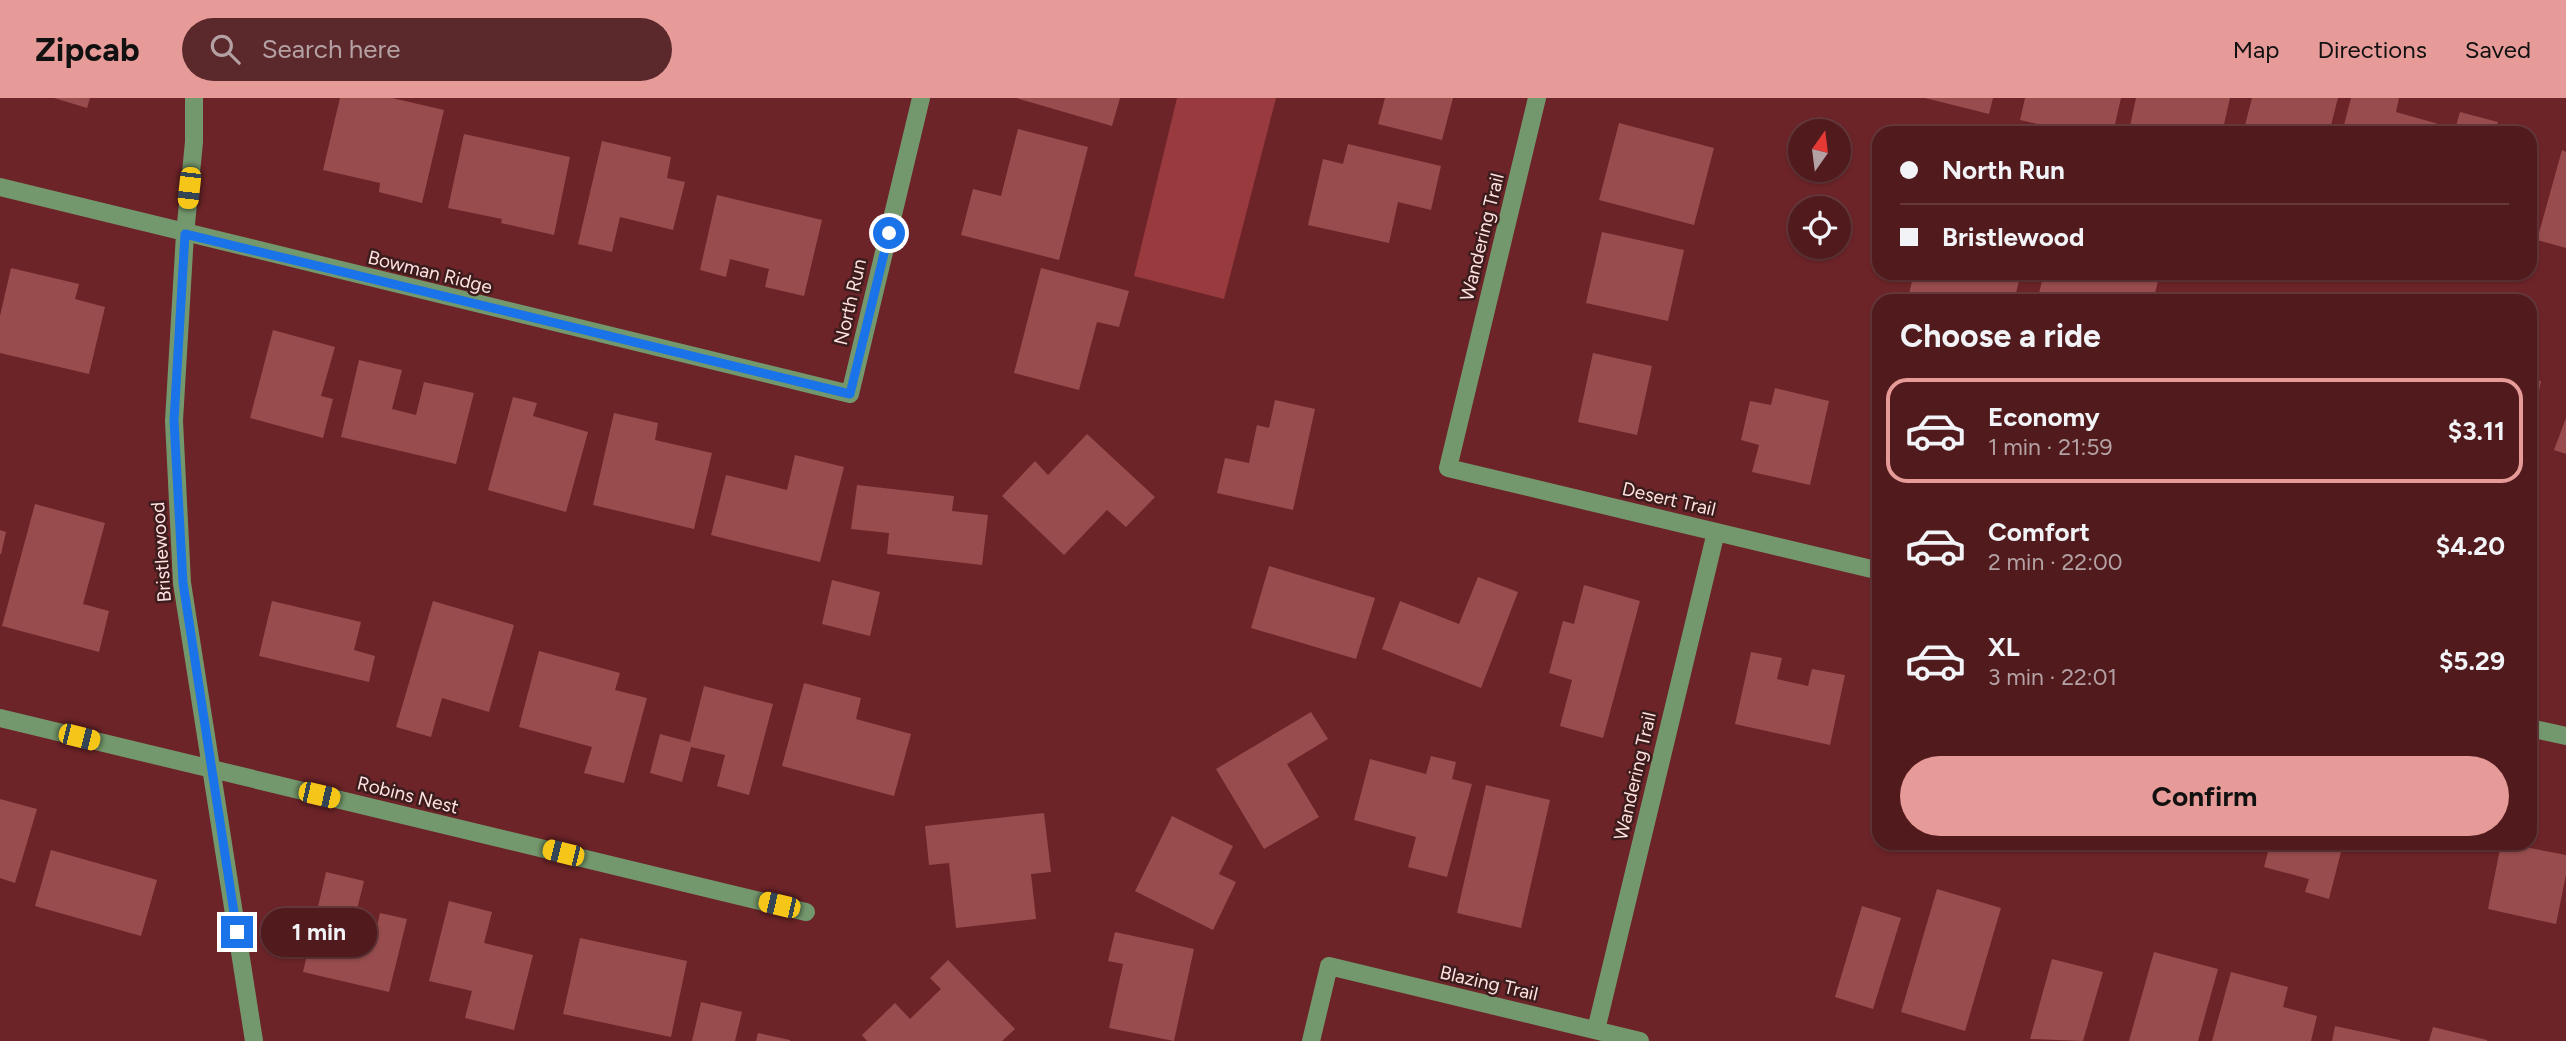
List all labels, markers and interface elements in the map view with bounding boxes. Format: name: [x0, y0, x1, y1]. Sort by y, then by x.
search box: [182, 18, 672, 81]
text: Zipcab: [35, 30, 140, 69]
icon: search: [206, 30, 244, 68]
text: Search here: [262, 33, 401, 65]
text: Map: [2233, 35, 2279, 64]
text: Directions: [2317, 35, 2427, 64]
text: Saved: [2465, 35, 2531, 64]
north arrow: [1788, 119, 1852, 182]
map controls: [1788, 119, 1851, 259]
text: North Run: [1942, 154, 2065, 186]
car: [177, 166, 202, 210]
street label: Wandering Trail: [1455, 171, 1509, 303]
button: locate: [1788, 196, 1851, 259]
route start: [873, 217, 905, 249]
text: Bristlewood: [1942, 221, 2084, 253]
street label: Bowman Ridge: [365, 245, 495, 299]
street label: North Run: [829, 257, 871, 347]
text: Choose a ride: [1900, 317, 2101, 355]
icon: car: [1904, 399, 1967, 462]
text: Economy: [1988, 401, 2100, 433]
text: $3.11: [2448, 415, 2505, 447]
text: 1 min · 21:59: [1988, 433, 2113, 461]
street label: Desert Trail: [1620, 477, 1718, 521]
street label: Bristlewood: [146, 501, 176, 603]
icon: car: [1904, 514, 1967, 577]
text: Comfort: [1988, 516, 2090, 548]
text: $4.20: [2436, 530, 2505, 562]
text: 2 min · 22:00: [1988, 548, 2123, 576]
icon: car: [1904, 629, 1967, 692]
text: XL: [1988, 631, 2020, 663]
text: $5.29: [2439, 645, 2505, 677]
text: 3 min · 22:01: [1988, 663, 2117, 691]
street label: Wandering Trail: [1609, 710, 1661, 842]
car: [57, 722, 102, 752]
button: Confirm: [1900, 756, 2509, 836]
street label: Robins Nest: [355, 771, 461, 819]
car: [297, 780, 342, 810]
car: [541, 838, 586, 868]
car: [757, 890, 802, 920]
callout: 1 min: [262, 908, 377, 956]
route end: [221, 916, 253, 948]
text: 1 min: [292, 918, 346, 946]
street label: Blazing Trail: [1438, 961, 1540, 1005]

